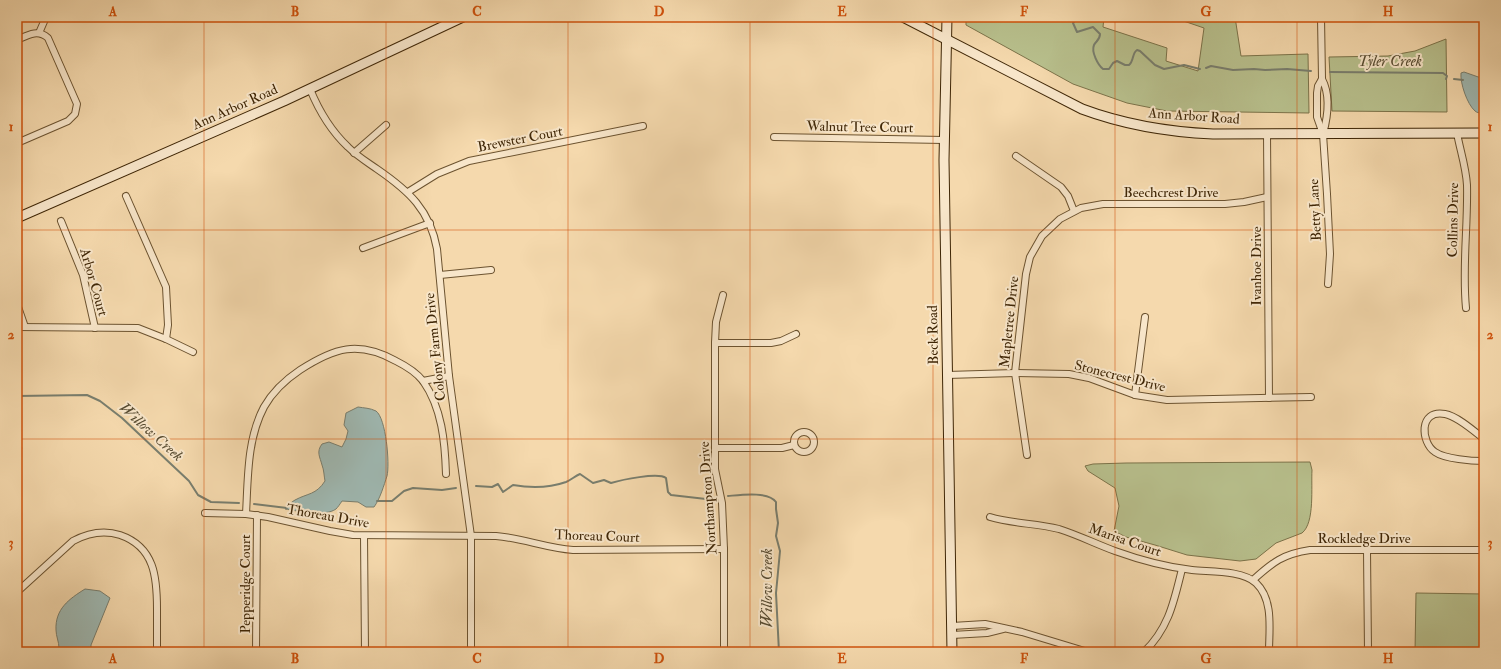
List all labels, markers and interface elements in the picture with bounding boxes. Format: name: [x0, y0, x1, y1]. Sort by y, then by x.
text: A: [108, 4, 118, 20]
text: B: [291, 4, 299, 20]
text: C: [472, 4, 482, 20]
text: D: [654, 4, 665, 20]
text: E: [837, 4, 847, 20]
text: F: [1020, 4, 1029, 20]
text: G: [1201, 4, 1212, 20]
text: H: [1383, 4, 1394, 20]
water label: Tyler Creek: [1358, 52, 1422, 71]
street label: Ann Arbor Road: [189, 81, 280, 134]
street label: Ann Arbor Road: [1147, 104, 1240, 128]
street label: Walnut Tree Court: [805, 118, 914, 136]
text: 1: [9, 119, 14, 135]
text: 1: [1488, 119, 1493, 135]
street label: Brewster Court: [476, 122, 564, 156]
street label: Betty Lane: [1305, 178, 1326, 241]
street label: Collins Drive: [1444, 182, 1462, 258]
street label: Beechcrest Drive: [1124, 184, 1219, 201]
street label: Ivanhoe Drive: [1248, 226, 1265, 306]
street label: Arbor Court: [76, 245, 112, 318]
street label: Mapletree Drive: [996, 275, 1023, 369]
street label: Colony Farm Drive: [421, 292, 450, 402]
street label: Beck Road: [924, 305, 942, 365]
text: 2: [8, 327, 15, 343]
text: 2: [1487, 327, 1494, 343]
street label: Stonecrest Drive: [1073, 356, 1167, 396]
water label: Willow Creek: [115, 398, 187, 466]
street label: Northampton Drive: [696, 441, 721, 555]
street label: Thoreau Drive: [285, 500, 371, 532]
street label: Marisa Court: [1086, 520, 1164, 561]
street label: Thoreau Court: [554, 526, 640, 546]
street label: Rockledge Drive: [1318, 530, 1411, 547]
street label: Pepperidge Court: [237, 534, 255, 634]
text: 3: [9, 535, 14, 551]
text: 3: [1488, 535, 1493, 551]
water label: Willow Creek: [758, 548, 777, 628]
text: A: [108, 651, 118, 667]
text: B: [291, 651, 299, 667]
text: C: [472, 651, 482, 667]
text: D: [654, 651, 665, 667]
text: E: [837, 651, 847, 667]
text: F: [1020, 651, 1029, 667]
text: G: [1201, 651, 1212, 667]
text: H: [1383, 651, 1394, 667]

